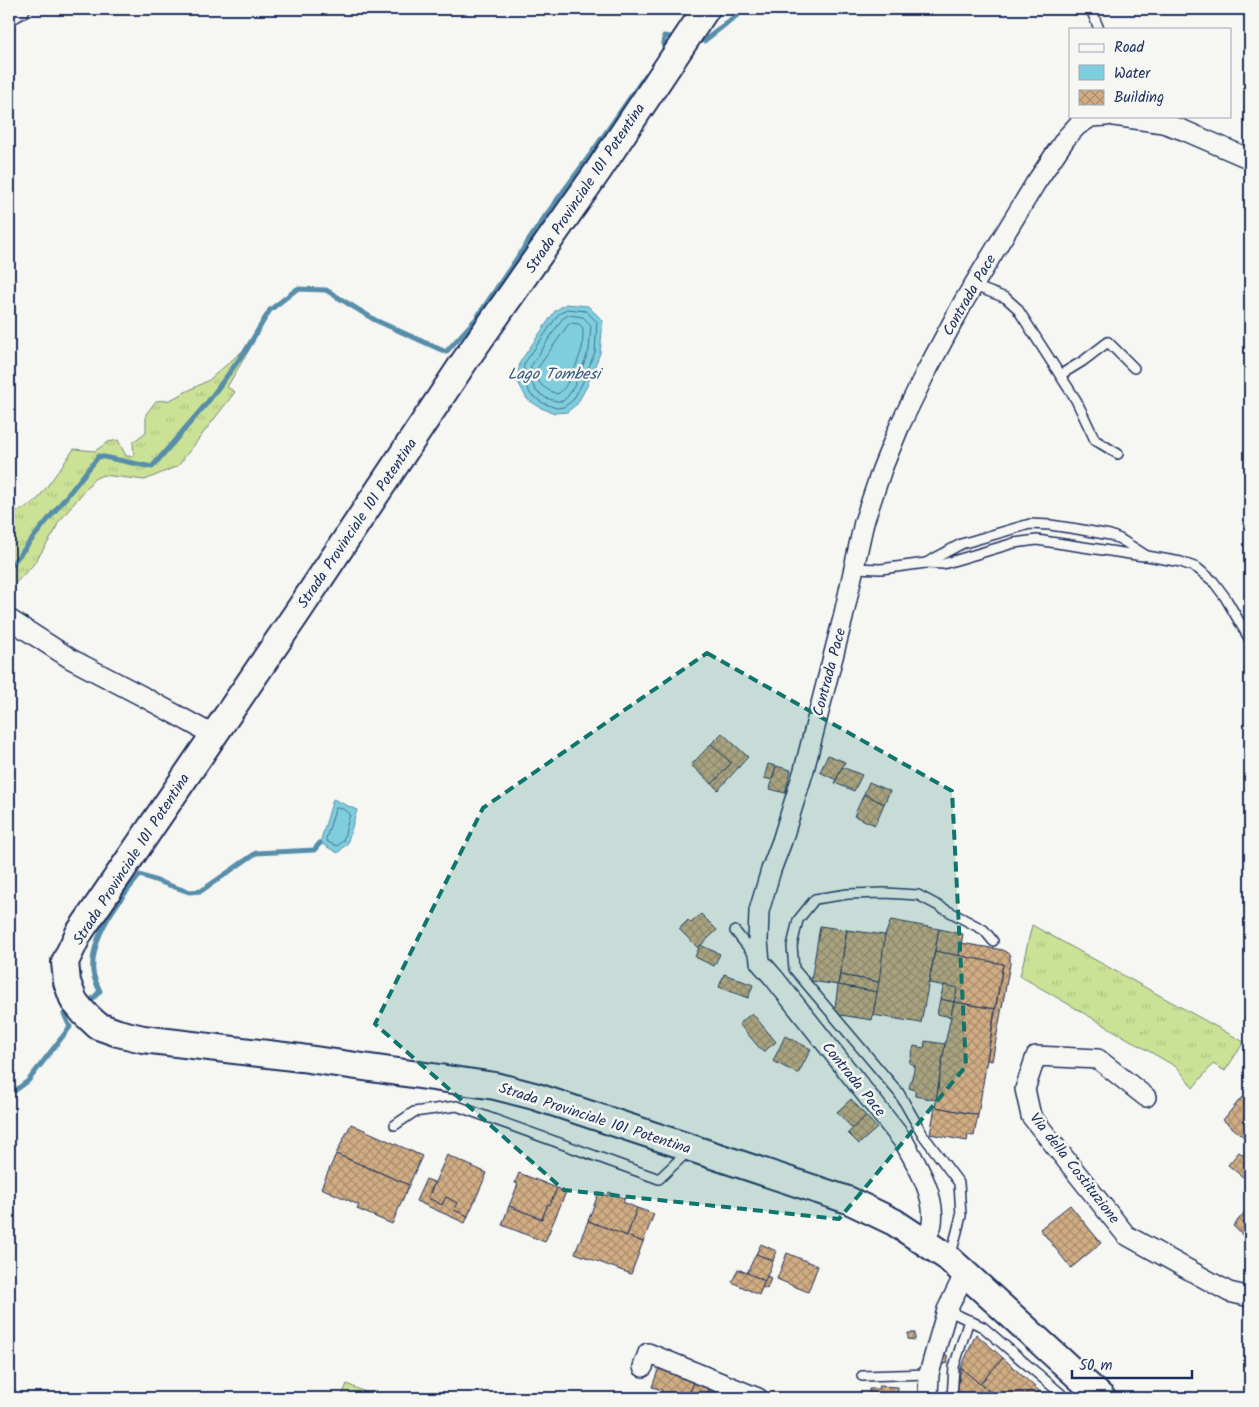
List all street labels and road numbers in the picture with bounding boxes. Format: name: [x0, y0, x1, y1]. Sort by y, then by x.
street label: Strada Provinciale 101 Potentina: [520, 99, 652, 278]
street label: Contrada Pace: [937, 250, 1003, 341]
street label: Strada Provinciale 101 Potentina: [292, 434, 424, 613]
street label: Contrada Pace: [807, 625, 853, 719]
street label: Strada Provinciale 101 Potentina: [67, 769, 197, 950]
street label: Contrada Pace: [815, 1037, 891, 1123]
street label: Strada Provinciale 101 Potentina: [496, 1077, 694, 1161]
street label: Via della Costituzione: [1023, 1108, 1126, 1230]

